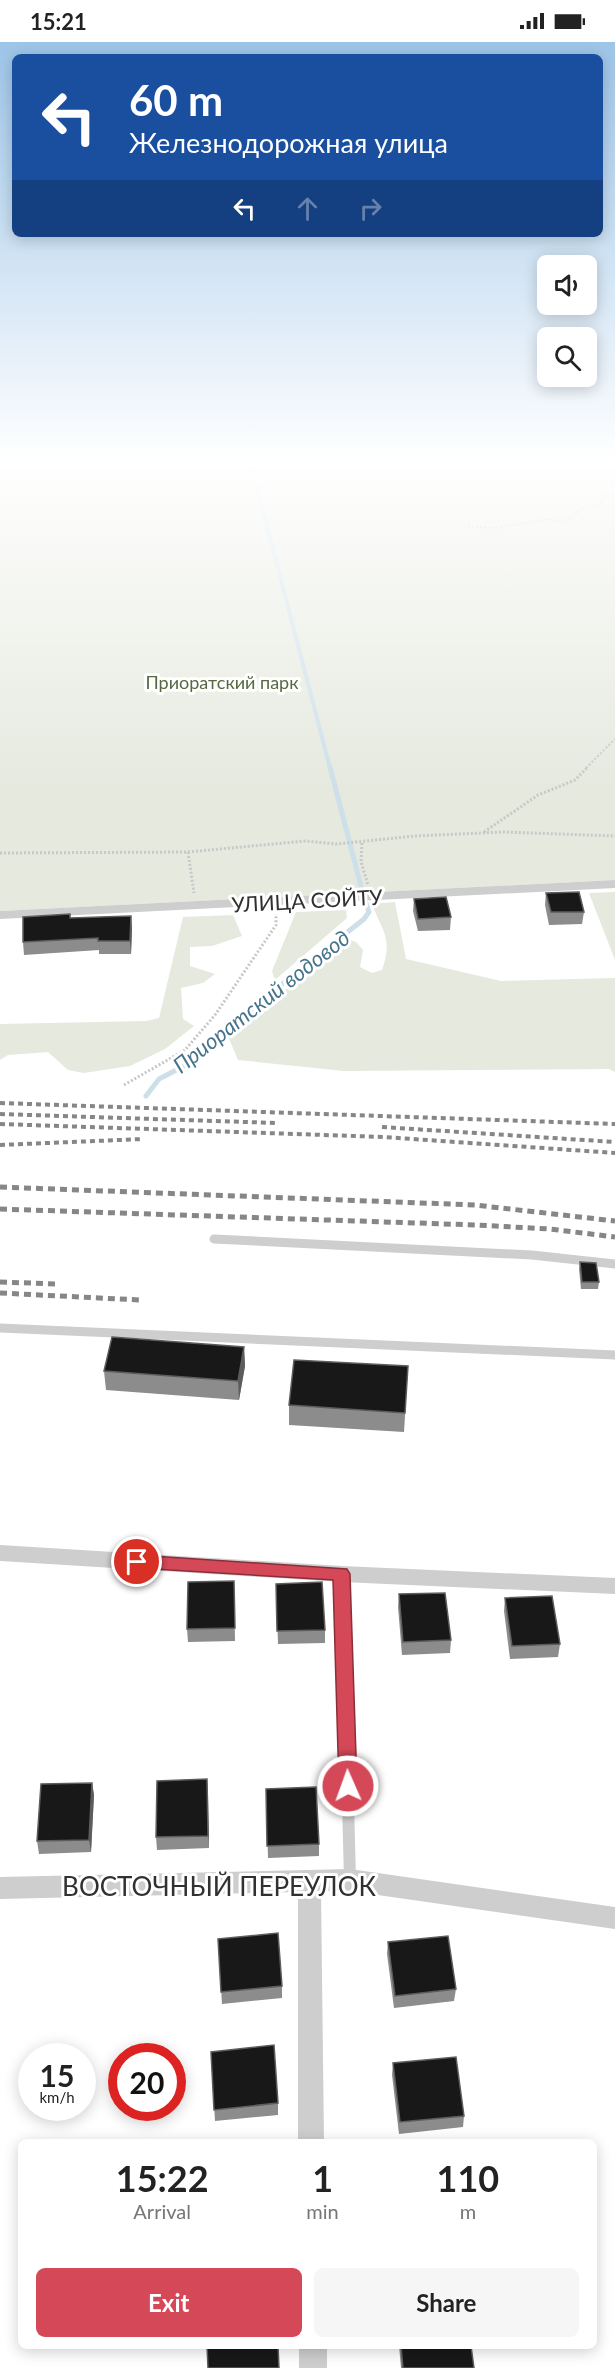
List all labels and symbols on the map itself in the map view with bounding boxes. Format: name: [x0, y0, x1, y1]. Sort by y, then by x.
park label: Приоратский парк: [146, 671, 299, 693]
street label: УЛИЦА СОЙТУ: [231, 884, 384, 916]
water label: Приоратский водовод: [167, 924, 355, 1078]
pin: [111, 1536, 162, 1587]
position arrow: [316, 1754, 380, 1818]
street label: ВОСТОЧНЫЙ ПЕРЕУЛОК: [62, 1870, 376, 1902]
speed limit sign: 20: [108, 2043, 186, 2121]

